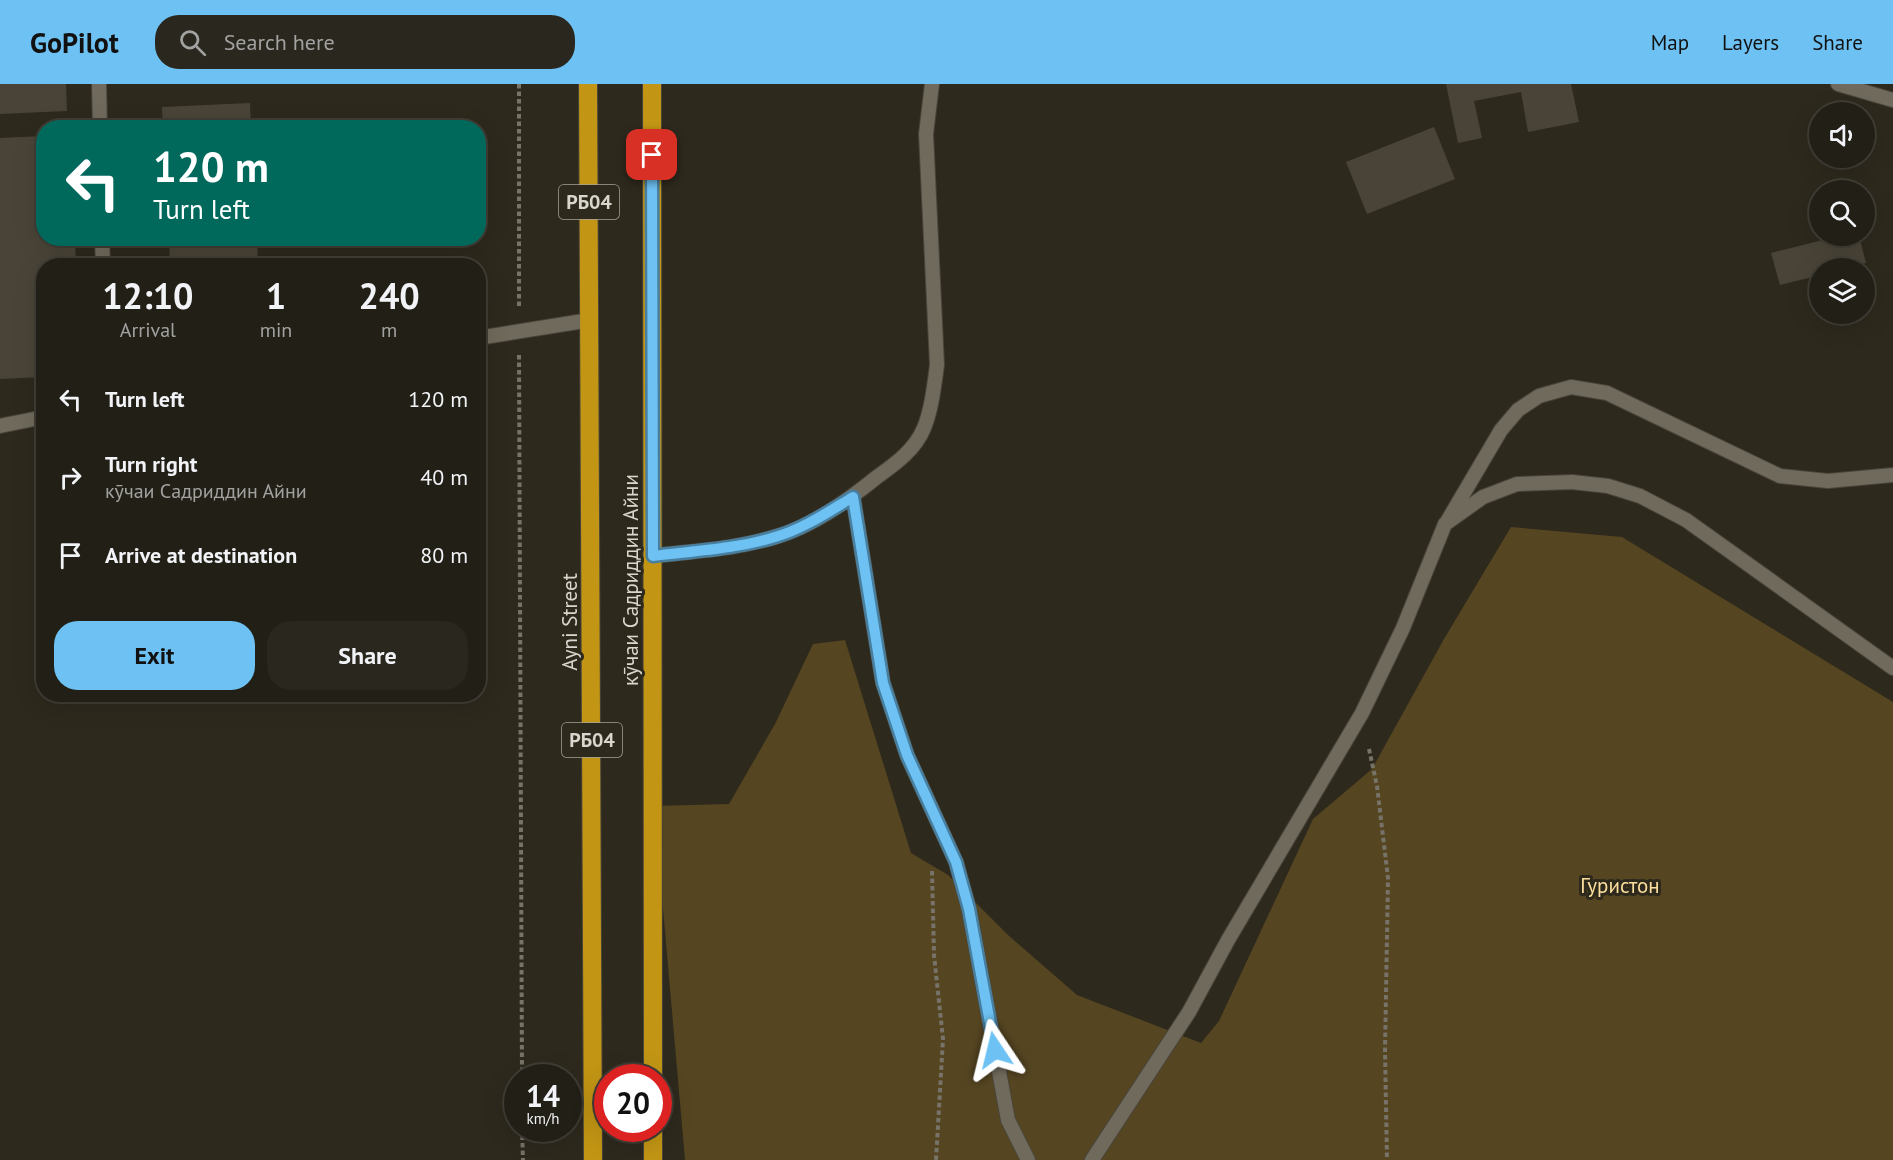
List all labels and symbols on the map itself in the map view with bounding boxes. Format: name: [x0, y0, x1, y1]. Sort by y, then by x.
pin: [626, 129, 677, 180]
road number: РБ04: [559, 185, 619, 219]
street label: кӯчаи Садриддин Айни: [617, 474, 644, 686]
street label: Ayni Street: [556, 573, 583, 671]
road number: РБ04: [562, 723, 622, 757]
park label: Гуристон: [1580, 872, 1660, 899]
position arrow: [963, 1018, 1027, 1082]
speed limit sign: 20: [594, 1064, 672, 1142]

